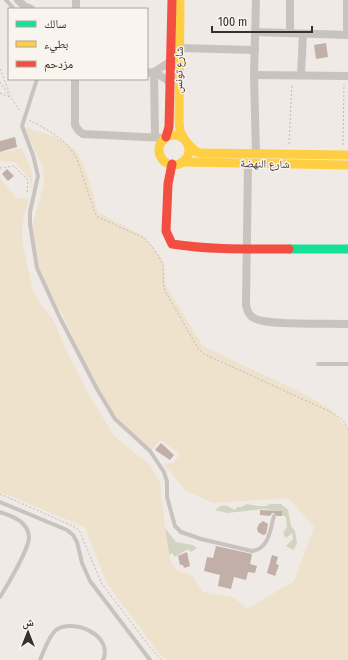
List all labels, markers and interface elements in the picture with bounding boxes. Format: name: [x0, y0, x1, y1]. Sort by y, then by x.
legend: [8, 8, 148, 80]
scale bar: [212, 8, 312, 34]
text: 100 m: [218, 15, 247, 29]
text: سالك: [44, 17, 66, 31]
text: بطيء: [44, 37, 68, 54]
street label: شارع تونس: [172, 47, 186, 93]
text: مزدحم: [44, 57, 73, 72]
street label: شارع النهضة: [240, 157, 290, 171]
north arrow: [8, 612, 48, 652]
text: ش: [22, 616, 34, 630]

